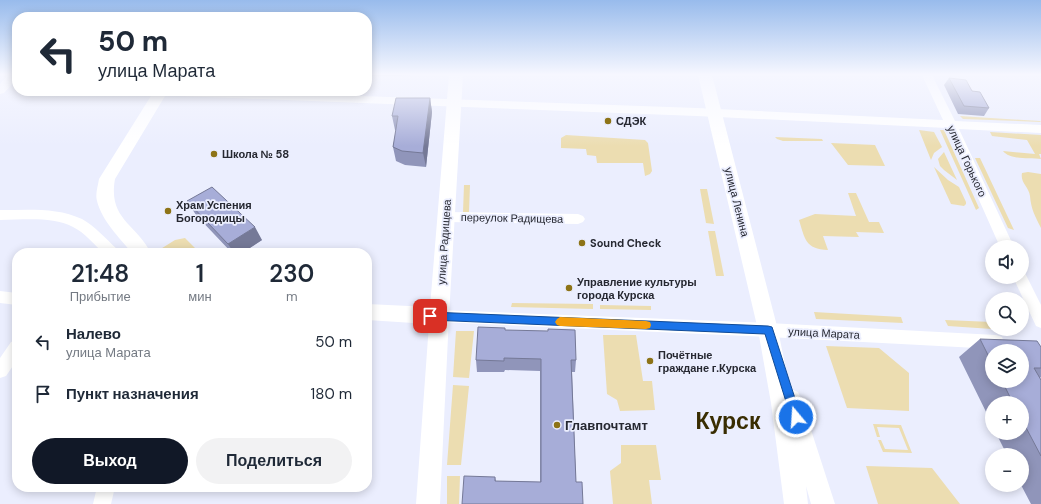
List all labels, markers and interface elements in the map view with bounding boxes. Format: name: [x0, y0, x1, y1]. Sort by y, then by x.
text: 50 m: [98, 23, 168, 60]
icon: left: [32, 28, 84, 80]
text: улица Марата: [98, 59, 215, 83]
place label: СДЭК: [616, 114, 646, 128]
marker: СДЭК: [603, 116, 613, 126]
street label: улица Горького: [944, 123, 990, 199]
place label: Школа № 58: [222, 147, 289, 161]
marker: Школа № 58: [209, 149, 219, 159]
street label: улица Ленина: [722, 166, 753, 239]
place label: Храм Успения Богородицы: [176, 198, 252, 225]
street label: улица Радищева: [434, 198, 454, 285]
marker: Храм Успения Богородицы: [163, 206, 173, 216]
street label: переулок Радищева: [461, 210, 564, 226]
place label: Sound Check: [590, 236, 662, 250]
marker: Sound Check: [577, 238, 587, 248]
map controls: [985, 240, 1029, 492]
button: sound: [985, 240, 1029, 284]
text: 21:48: [71, 258, 129, 289]
text: 1: [196, 258, 204, 289]
text: 230: [269, 258, 314, 289]
place label: Управление культуры города Курска: [577, 275, 697, 302]
marker: Управление культуры города Курска: [564, 283, 574, 293]
text: Прибытие: [70, 288, 131, 305]
text: мин: [188, 288, 212, 305]
text: m: [286, 288, 298, 305]
button: search: [985, 292, 1029, 336]
pin: [413, 299, 447, 333]
icon: arrive: [419, 305, 441, 327]
text: Налево: [66, 324, 121, 344]
street label: улица Марата: [788, 324, 861, 342]
icon: left: [32, 331, 54, 353]
text: 50 m: [315, 332, 352, 352]
text: улица Марата: [66, 344, 151, 361]
button: layers: [985, 344, 1029, 388]
place label: Почётные граждане г.Курска: [658, 348, 757, 375]
marker: Почётные граждане г.Курска: [645, 356, 655, 366]
icon: arrive: [32, 383, 54, 405]
text: Пункт назначения: [66, 384, 199, 404]
text: 180 m: [311, 384, 352, 404]
position arrow: [775, 396, 817, 438]
button: +: [985, 396, 1029, 440]
district label: Курск: [696, 406, 761, 436]
place label: Главпочтамт: [565, 417, 648, 434]
marker: Главпочтамт: [552, 420, 562, 430]
button: Выход: [32, 438, 188, 484]
button: Поделиться: [196, 438, 352, 484]
button: −: [985, 448, 1029, 492]

